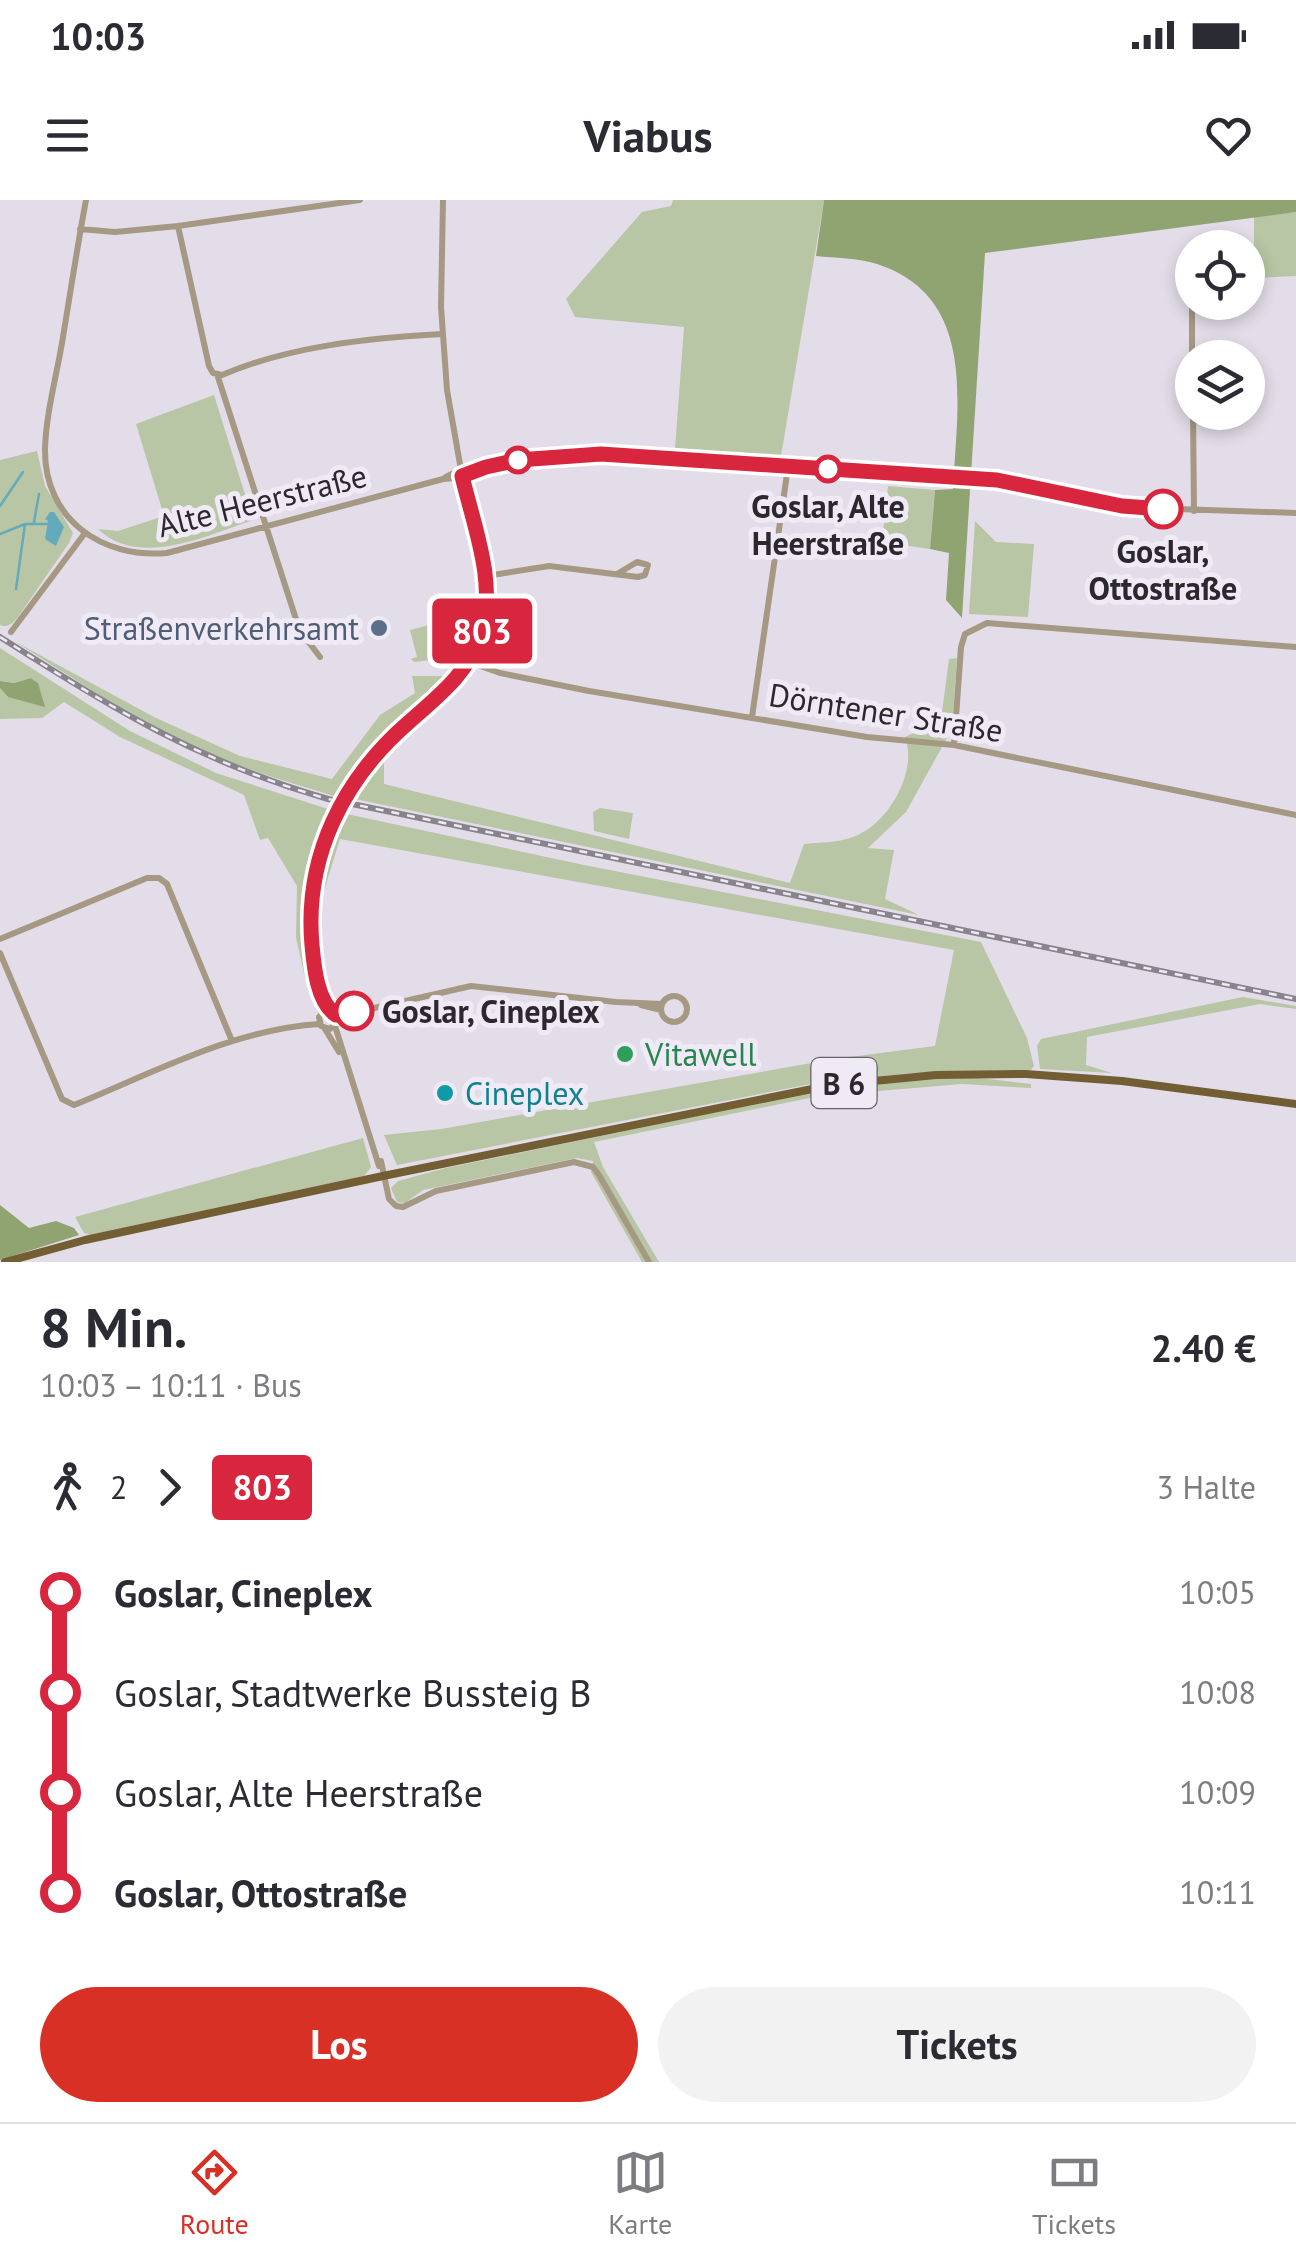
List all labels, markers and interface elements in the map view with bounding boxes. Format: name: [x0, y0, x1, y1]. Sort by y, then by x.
text: 10:03: [50, 11, 146, 60]
text: Viabus: [584, 106, 712, 164]
icon: menu: [40, 108, 95, 163]
icon: heart: [1201, 108, 1256, 163]
map controls: [1175, 230, 1265, 430]
button: locate: [1175, 230, 1265, 320]
button: layers: [1175, 340, 1265, 430]
unlabelled marker: [505, 447, 531, 473]
street label: Alte Heerstraße: [153, 454, 371, 546]
marker: Goslar, Alte Heerstraße: [815, 456, 841, 482]
place label: Goslar, Alte Heerstraße: [751, 485, 905, 564]
marker: Goslar, Ottostraße: [1144, 490, 1182, 528]
place label: Goslar, Ottostraße: [1089, 530, 1237, 609]
line badge: 803: [424, 598, 540, 664]
place label: Straßenverkehrsamt: [84, 607, 359, 649]
text: 803: [452, 608, 512, 654]
marker: Straßenverkehrsamt: [368, 617, 390, 639]
street label: Dörntener Straße: [766, 673, 1006, 751]
place label: Goslar, Cineplex: [382, 990, 600, 1032]
marker: Goslar, Cineplex: [335, 992, 373, 1030]
place label: Vitawell: [644, 1033, 757, 1075]
marker: Vitawell: [614, 1043, 636, 1065]
road number: B 6: [812, 1058, 876, 1108]
place label: Cineplex: [465, 1072, 584, 1114]
marker: Cineplex: [434, 1082, 456, 1104]
text: 8 Min.: [40, 1291, 187, 1362]
text: 2.40 €: [1151, 1323, 1256, 1372]
text: 10:03 – 10:11 · Bus: [40, 1364, 302, 1406]
icon: walk: [40, 1460, 95, 1515]
icon: forward: [142, 1460, 197, 1515]
text: 803: [232, 1464, 292, 1510]
text: 2: [110, 1466, 127, 1508]
text: 3 Halte: [1157, 1466, 1256, 1508]
text: Goslar, Cineplex: [114, 1568, 372, 1617]
text: 10:05: [1179, 1571, 1256, 1613]
text: Goslar, Stadtwerke Bussteig B: [114, 1668, 591, 1717]
text: 10:08: [1179, 1671, 1256, 1713]
text: Goslar, Alte Heerstraße: [114, 1768, 483, 1817]
text: 10:09: [1179, 1771, 1256, 1813]
text: Goslar, Ottostraße: [114, 1868, 407, 1917]
text: 10:11: [1179, 1871, 1256, 1913]
button: Los: [40, 1987, 638, 2102]
button: Tickets: [658, 1987, 1256, 2102]
tab: Route: [180, 2145, 249, 2242]
tab: Karte: [608, 2145, 672, 2242]
tab: Tickets: [1032, 2145, 1116, 2242]

